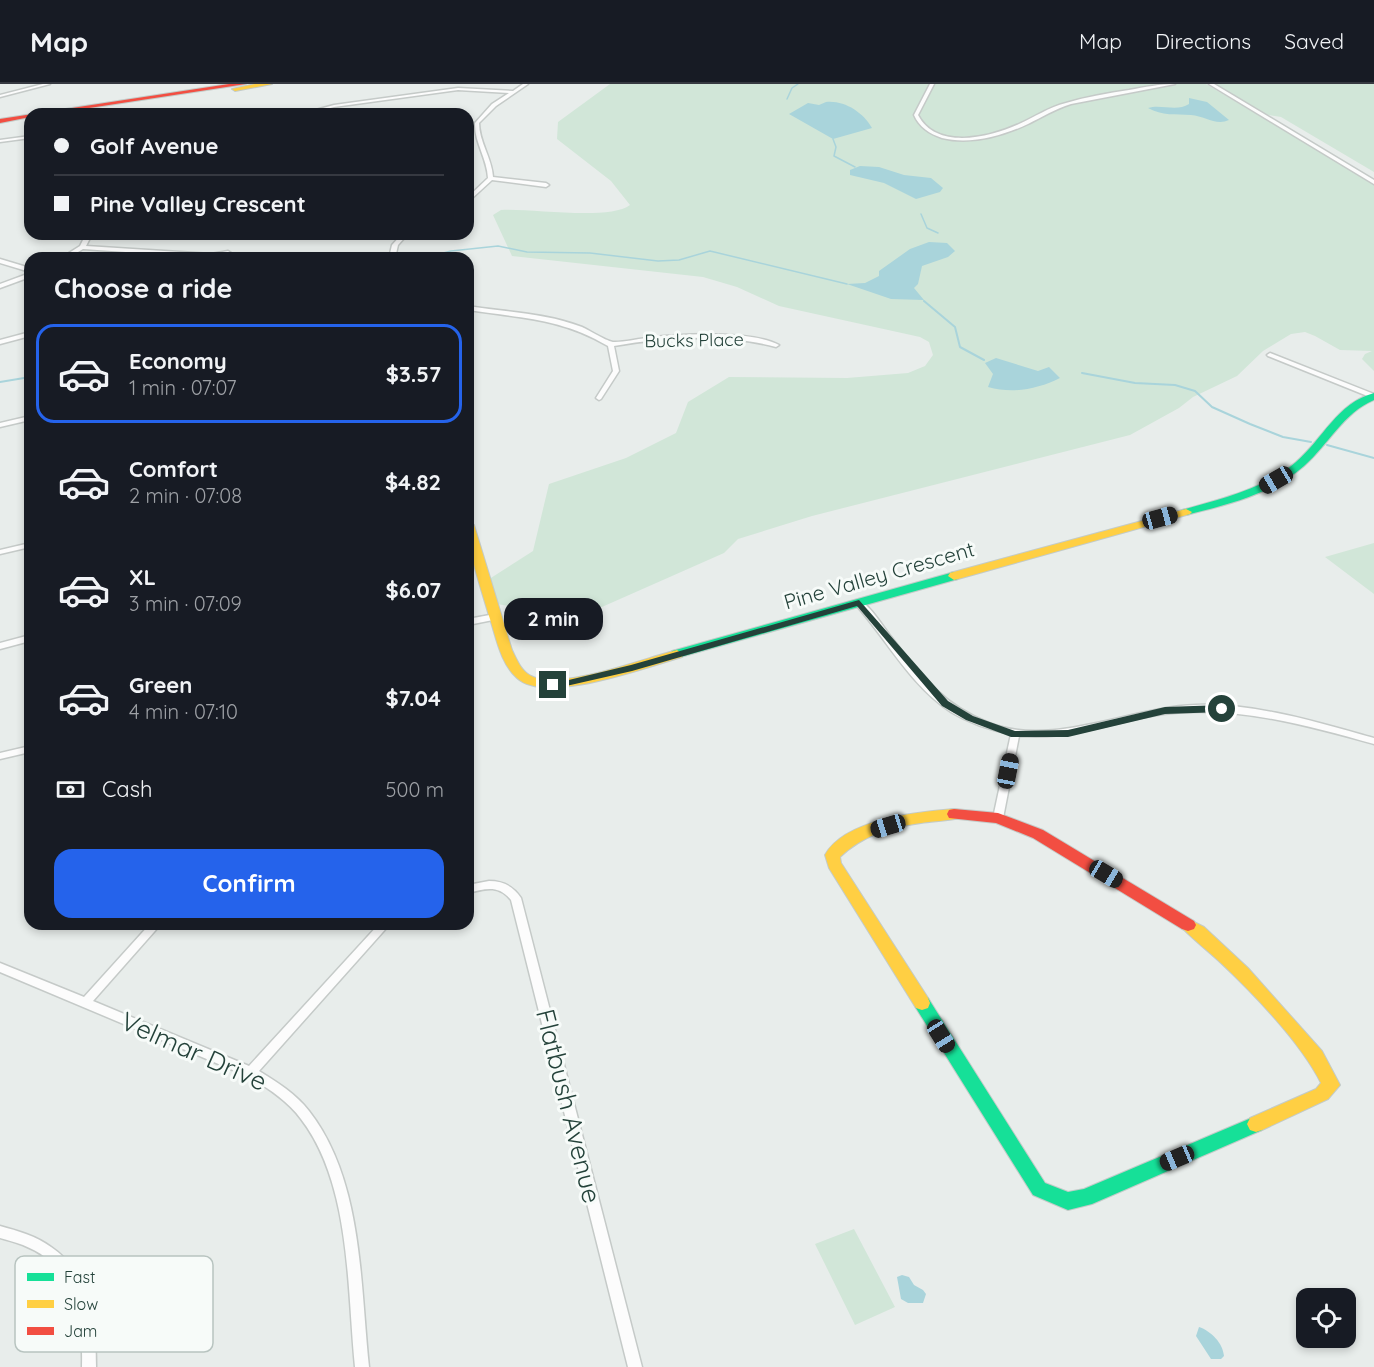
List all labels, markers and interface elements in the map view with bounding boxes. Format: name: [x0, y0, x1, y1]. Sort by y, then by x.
text: Map: [30, 24, 88, 59]
text: Map: [1079, 28, 1122, 54]
text: Directions: [1155, 28, 1251, 54]
text: Saved: [1284, 28, 1344, 54]
text: Golf Avenue: [90, 132, 218, 160]
text: Pine Valley Crescent: [90, 190, 306, 218]
text: Choose a ride: [54, 271, 232, 305]
street label: Bucks Place: [644, 328, 744, 352]
icon: car: [57, 347, 111, 401]
text: Economy: [129, 347, 227, 375]
text: $3.57: [386, 360, 441, 388]
text: 1 min · 07:07: [129, 375, 237, 400]
icon: car: [57, 455, 111, 509]
text: Comfort: [129, 455, 218, 483]
car: [1256, 463, 1296, 497]
text: $4.82: [385, 468, 441, 496]
text: 2 min · 07:08: [129, 483, 242, 508]
car: [1140, 505, 1180, 531]
street label: Pine Valley Crescent: [781, 535, 977, 615]
icon: car: [57, 563, 111, 617]
text: XL: [129, 563, 156, 591]
text: $6.07: [386, 576, 441, 604]
text: 3 min · 07:09: [129, 591, 242, 616]
callout: 2 min: [504, 598, 602, 640]
text: 2 min: [527, 606, 580, 631]
icon: car: [57, 671, 111, 725]
text: Green: [129, 671, 192, 699]
route end: [539, 671, 566, 698]
text: $7.04: [385, 684, 441, 712]
route start: [1208, 695, 1235, 722]
text: 4 min · 07:10: [129, 699, 238, 724]
car: [996, 752, 1020, 790]
icon: cash: [54, 773, 87, 806]
text: Cash: [102, 775, 153, 803]
text: 500 m: [386, 777, 444, 802]
car: [868, 812, 908, 840]
button: Confirm: [54, 849, 444, 918]
car: [1086, 857, 1126, 891]
street label: Velmar Drive: [116, 1004, 272, 1098]
street label: Flatbush Avenue: [529, 1006, 609, 1206]
car: [924, 1016, 958, 1056]
car: [1157, 1143, 1197, 1173]
legend: [15, 1256, 213, 1352]
text: Fast: [64, 1267, 95, 1287]
map controls: [1296, 1288, 1356, 1348]
button: locate: [1296, 1288, 1356, 1348]
text: Slow: [64, 1294, 98, 1314]
text: Jam: [64, 1321, 97, 1341]

